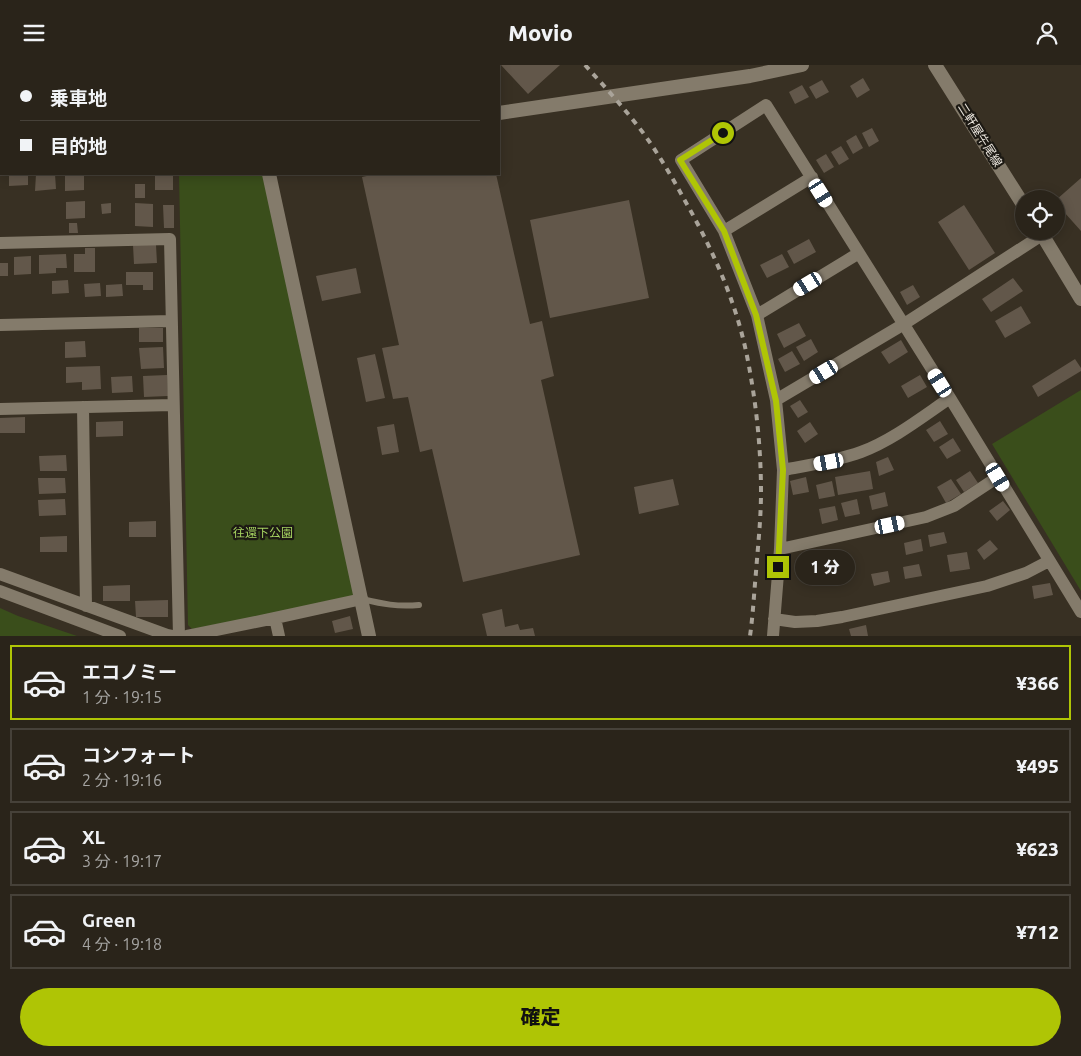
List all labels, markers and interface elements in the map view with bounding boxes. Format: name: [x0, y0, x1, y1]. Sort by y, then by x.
icon: menu: [20, 19, 48, 47]
icon: person: [1033, 19, 1061, 47]
text: Movio: [508, 20, 573, 45]
text: 乗車地: [50, 87, 107, 109]
street label: 二軒屋牛尾線: [956, 101, 1005, 169]
route start: [712, 122, 734, 144]
text: 目的地: [50, 135, 107, 157]
car: [806, 176, 835, 210]
map controls: [1015, 190, 1065, 240]
button: locate: [1015, 190, 1065, 240]
car: [791, 270, 824, 298]
car: [807, 358, 840, 386]
car: [925, 366, 954, 400]
car: [812, 452, 845, 472]
car: [983, 460, 1012, 494]
car: [873, 515, 906, 535]
park label: 往還下公園: [233, 526, 293, 539]
callout: 1 分: [796, 549, 856, 585]
route end: [767, 556, 789, 578]
text: 1 分: [811, 558, 839, 576]
icon: car: [22, 660, 67, 705]
text: エコノミー: [82, 661, 177, 683]
text: ¥366: [1016, 672, 1059, 694]
text: 1 分 · 19:15: [82, 688, 162, 706]
icon: car: [22, 743, 67, 788]
text: コンフォート: [82, 744, 195, 766]
text: ¥495: [1016, 755, 1059, 777]
text: 2 分 · 19:16: [82, 771, 162, 789]
icon: car: [22, 826, 67, 871]
text: XL: [82, 826, 105, 848]
text: ¥623: [1016, 838, 1059, 860]
text: 3 分 · 19:17: [82, 852, 162, 870]
icon: car: [22, 909, 67, 954]
text: Green: [82, 909, 136, 931]
text: ¥712: [1016, 921, 1059, 943]
text: 4 分 · 19:18: [82, 935, 162, 953]
button: 確定: [20, 988, 1061, 1046]

